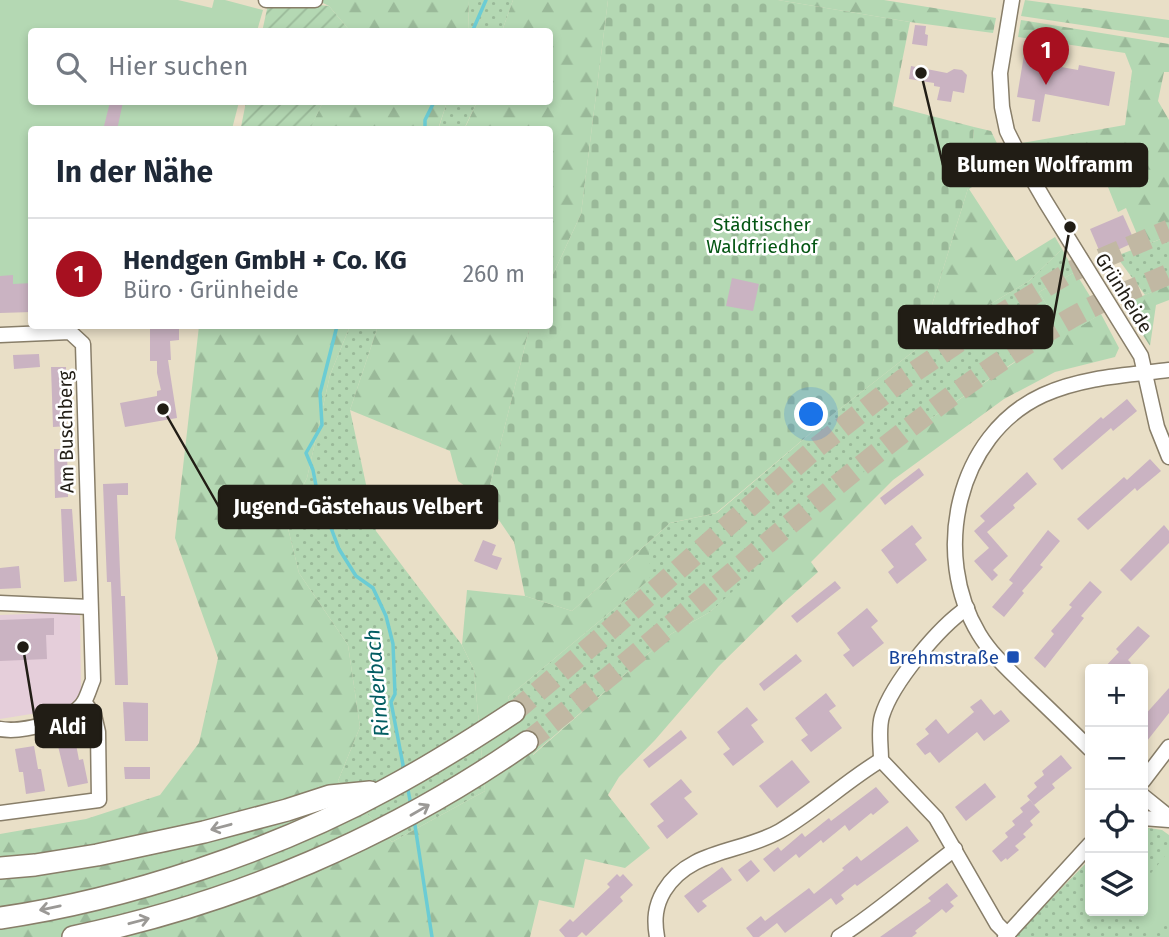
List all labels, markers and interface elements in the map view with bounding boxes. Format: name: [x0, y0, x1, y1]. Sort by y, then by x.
pin: 1: [1023, 27, 1069, 85]
search box: [28, 28, 553, 105]
icon: search: [52, 48, 90, 86]
text: Hier suchen: [108, 51, 248, 82]
callout: Blumen Wolframm: [943, 144, 1147, 186]
text: Blumen Wolframm: [957, 152, 1133, 178]
text: In der Nähe: [56, 154, 213, 190]
park label: Städtischer Waldfriedhof: [706, 213, 819, 258]
text: Hendgen GmbH + Co. KG: [123, 245, 407, 276]
street label: Grünheide: [1090, 249, 1158, 337]
text: 1: [74, 260, 84, 288]
text: 260 m: [463, 260, 525, 288]
text: Büro · Grünheide: [123, 276, 299, 304]
callout: Waldfriedhof: [899, 306, 1052, 348]
text: Waldfriedhof: [913, 314, 1041, 340]
street label: Am Buschberg: [53, 370, 79, 493]
your location: [794, 397, 828, 431]
callout: Jugend-Gästehaus Velbert: [219, 486, 497, 528]
text: Jugend-Gästehaus Velbert: [232, 494, 484, 520]
water label: Rinderbach: [359, 628, 395, 738]
place label: Brehmstraße: [889, 646, 999, 669]
marker: Brehmstraße: [1005, 649, 1021, 665]
map controls: [1085, 664, 1148, 916]
button: +: [1085, 664, 1148, 727]
callout: Aldi: [36, 705, 101, 747]
text: Aldi: [48, 714, 87, 740]
button: −: [1085, 727, 1148, 790]
button: locate: [1085, 790, 1148, 853]
one-way arrow: [409, 803, 429, 817]
one-way arrow: [210, 822, 232, 835]
button: layers: [1085, 853, 1148, 916]
one-way arrow: [39, 902, 62, 916]
one-way arrow: [128, 914, 150, 927]

